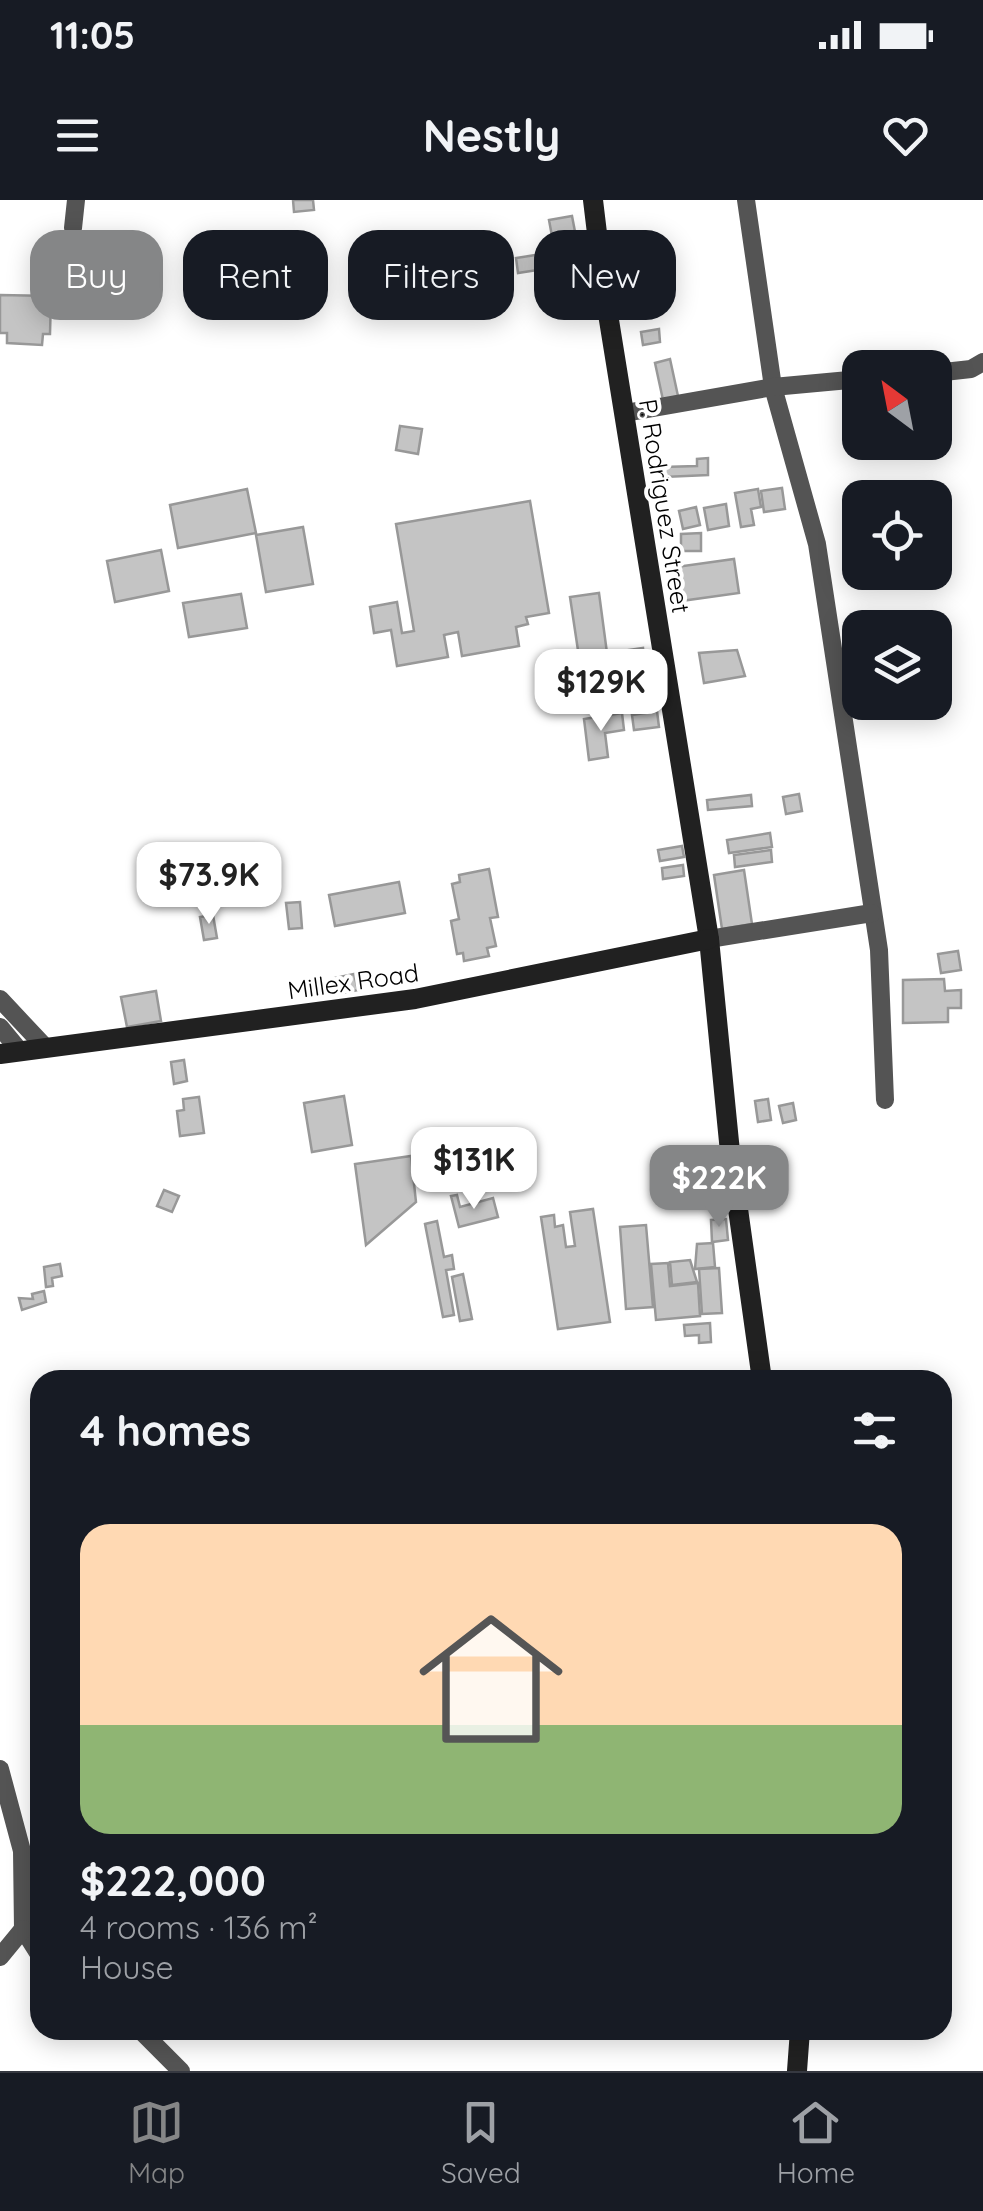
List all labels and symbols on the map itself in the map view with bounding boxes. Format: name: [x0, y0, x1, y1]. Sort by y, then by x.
north arrow: [842, 350, 952, 460]
street label: P. Rodriguez Street: [633, 397, 697, 615]
pin: $129K: [531, 649, 671, 734]
pin: $73.9K: [128, 842, 290, 927]
street label: Millex Road: [285, 956, 421, 1006]
pin: $131K: [404, 1127, 544, 1212]
pin: $222K: [649, 1145, 789, 1230]

